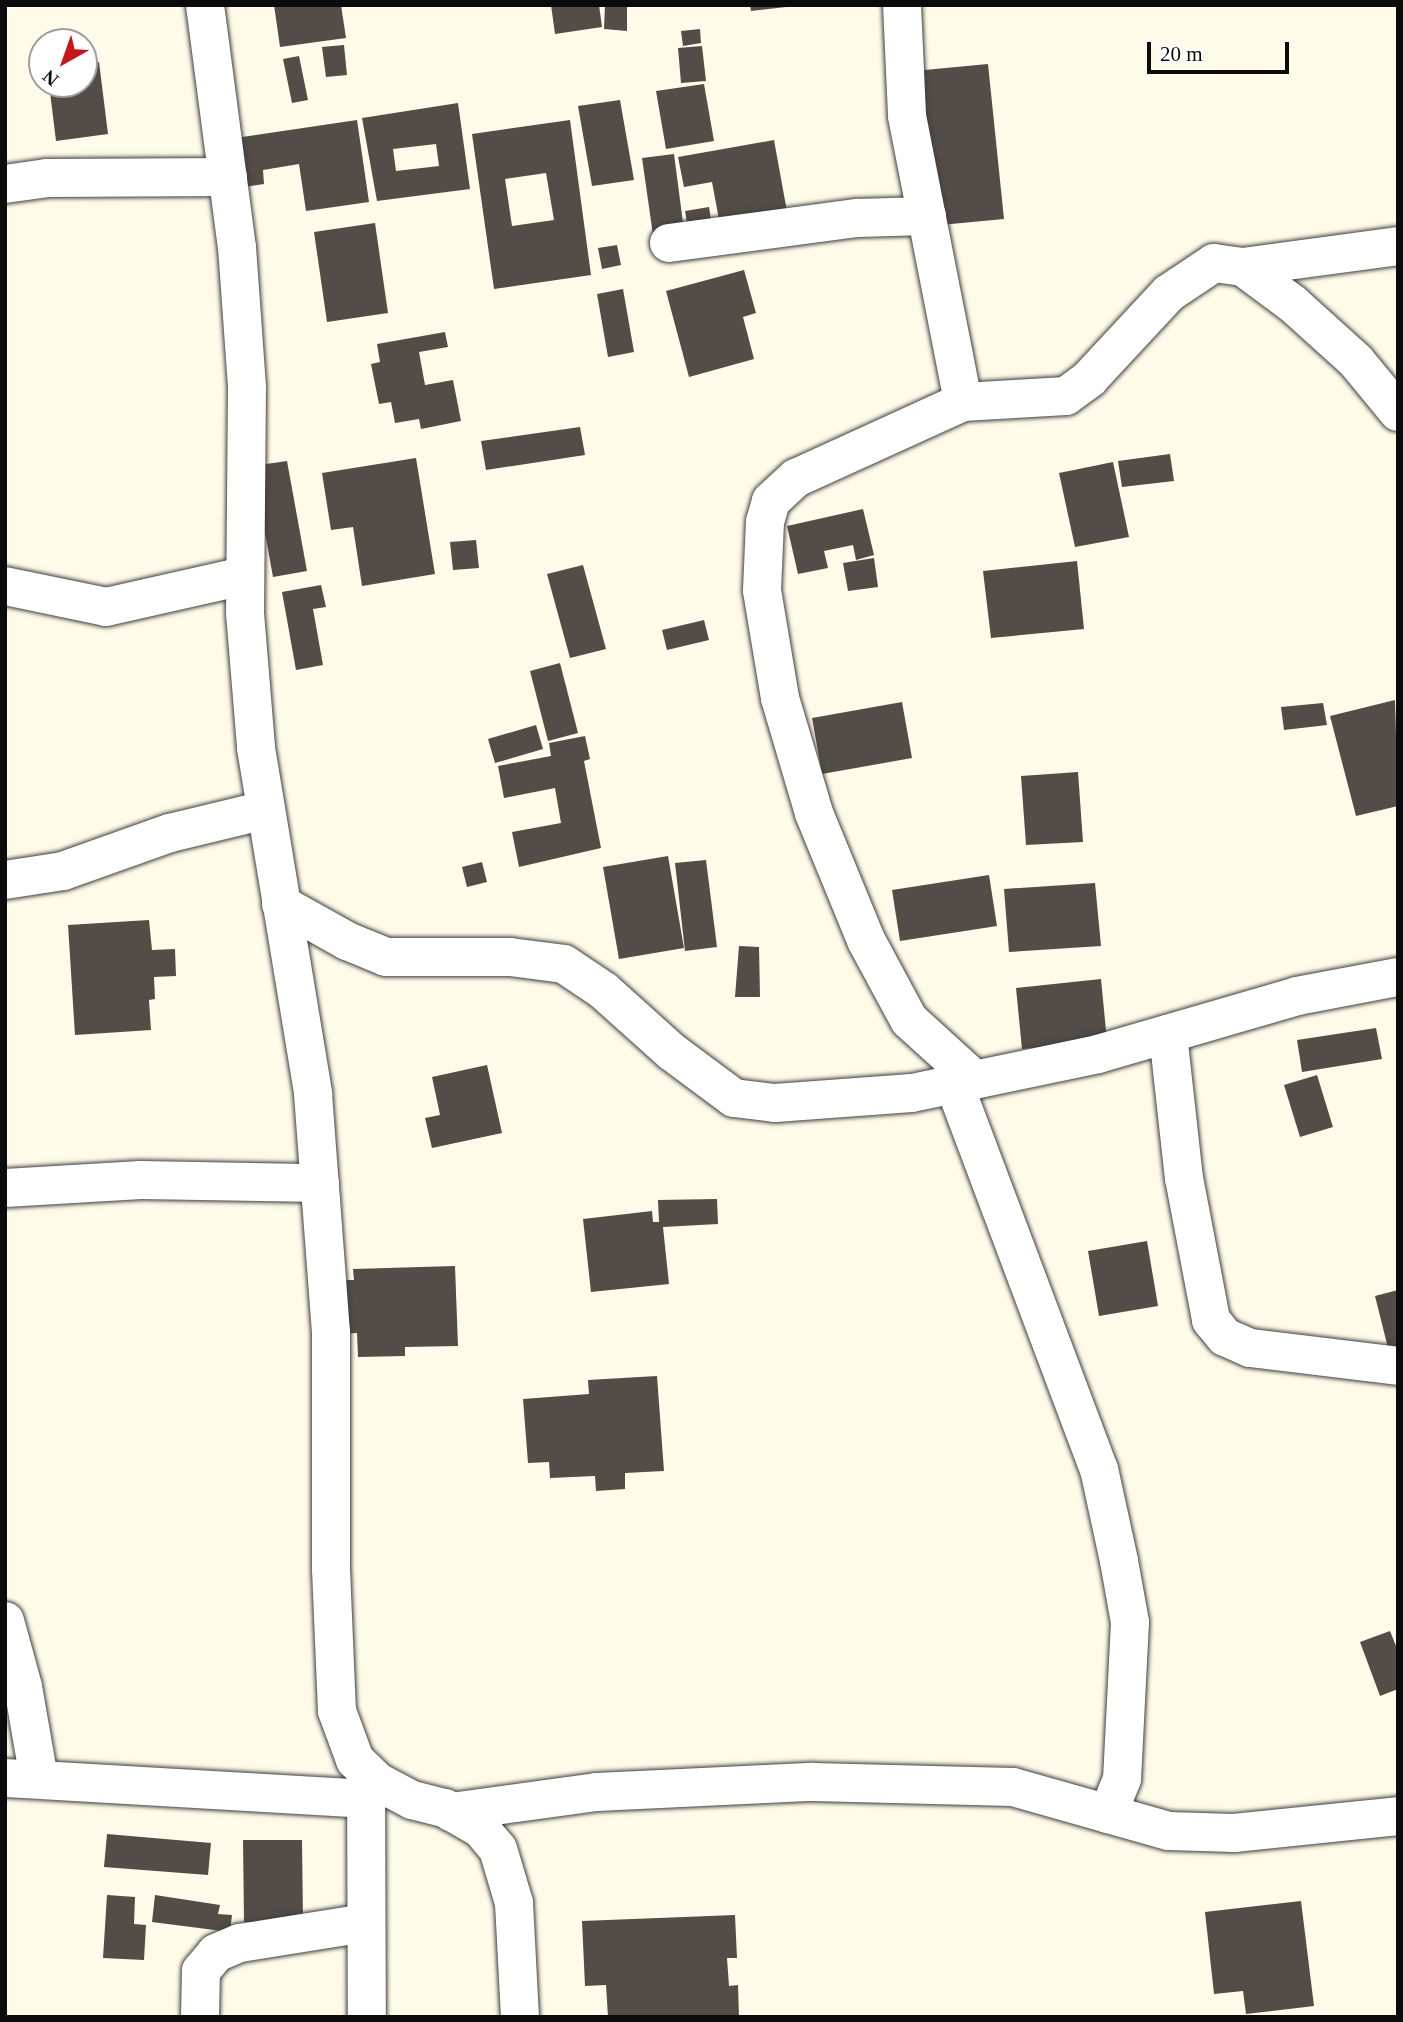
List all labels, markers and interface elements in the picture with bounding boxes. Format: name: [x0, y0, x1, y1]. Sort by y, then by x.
north arrow: [28, 28, 98, 98]
scale bar: [1151, 28, 1293, 72]
text: 20 m: [1160, 42, 1203, 66]
text: N: [38, 65, 62, 90]

